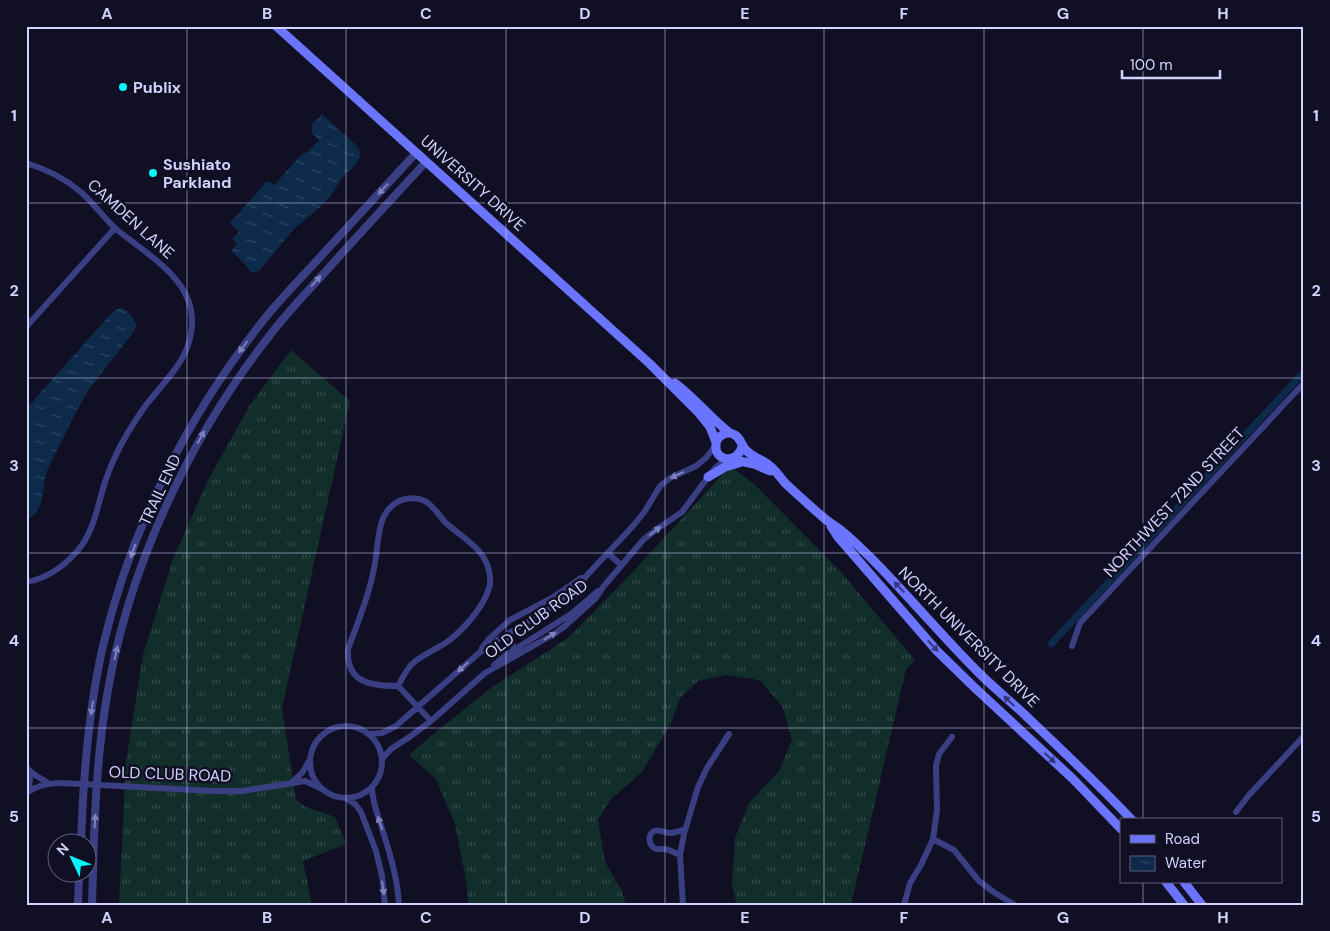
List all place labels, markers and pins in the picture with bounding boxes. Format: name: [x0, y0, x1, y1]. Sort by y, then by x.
place label: Publix: [133, 77, 181, 98]
marker: Publix: [117, 81, 129, 93]
place label: Sushiato Parkland: [163, 154, 231, 193]
marker: Sushiato Parkland: [147, 167, 159, 179]

